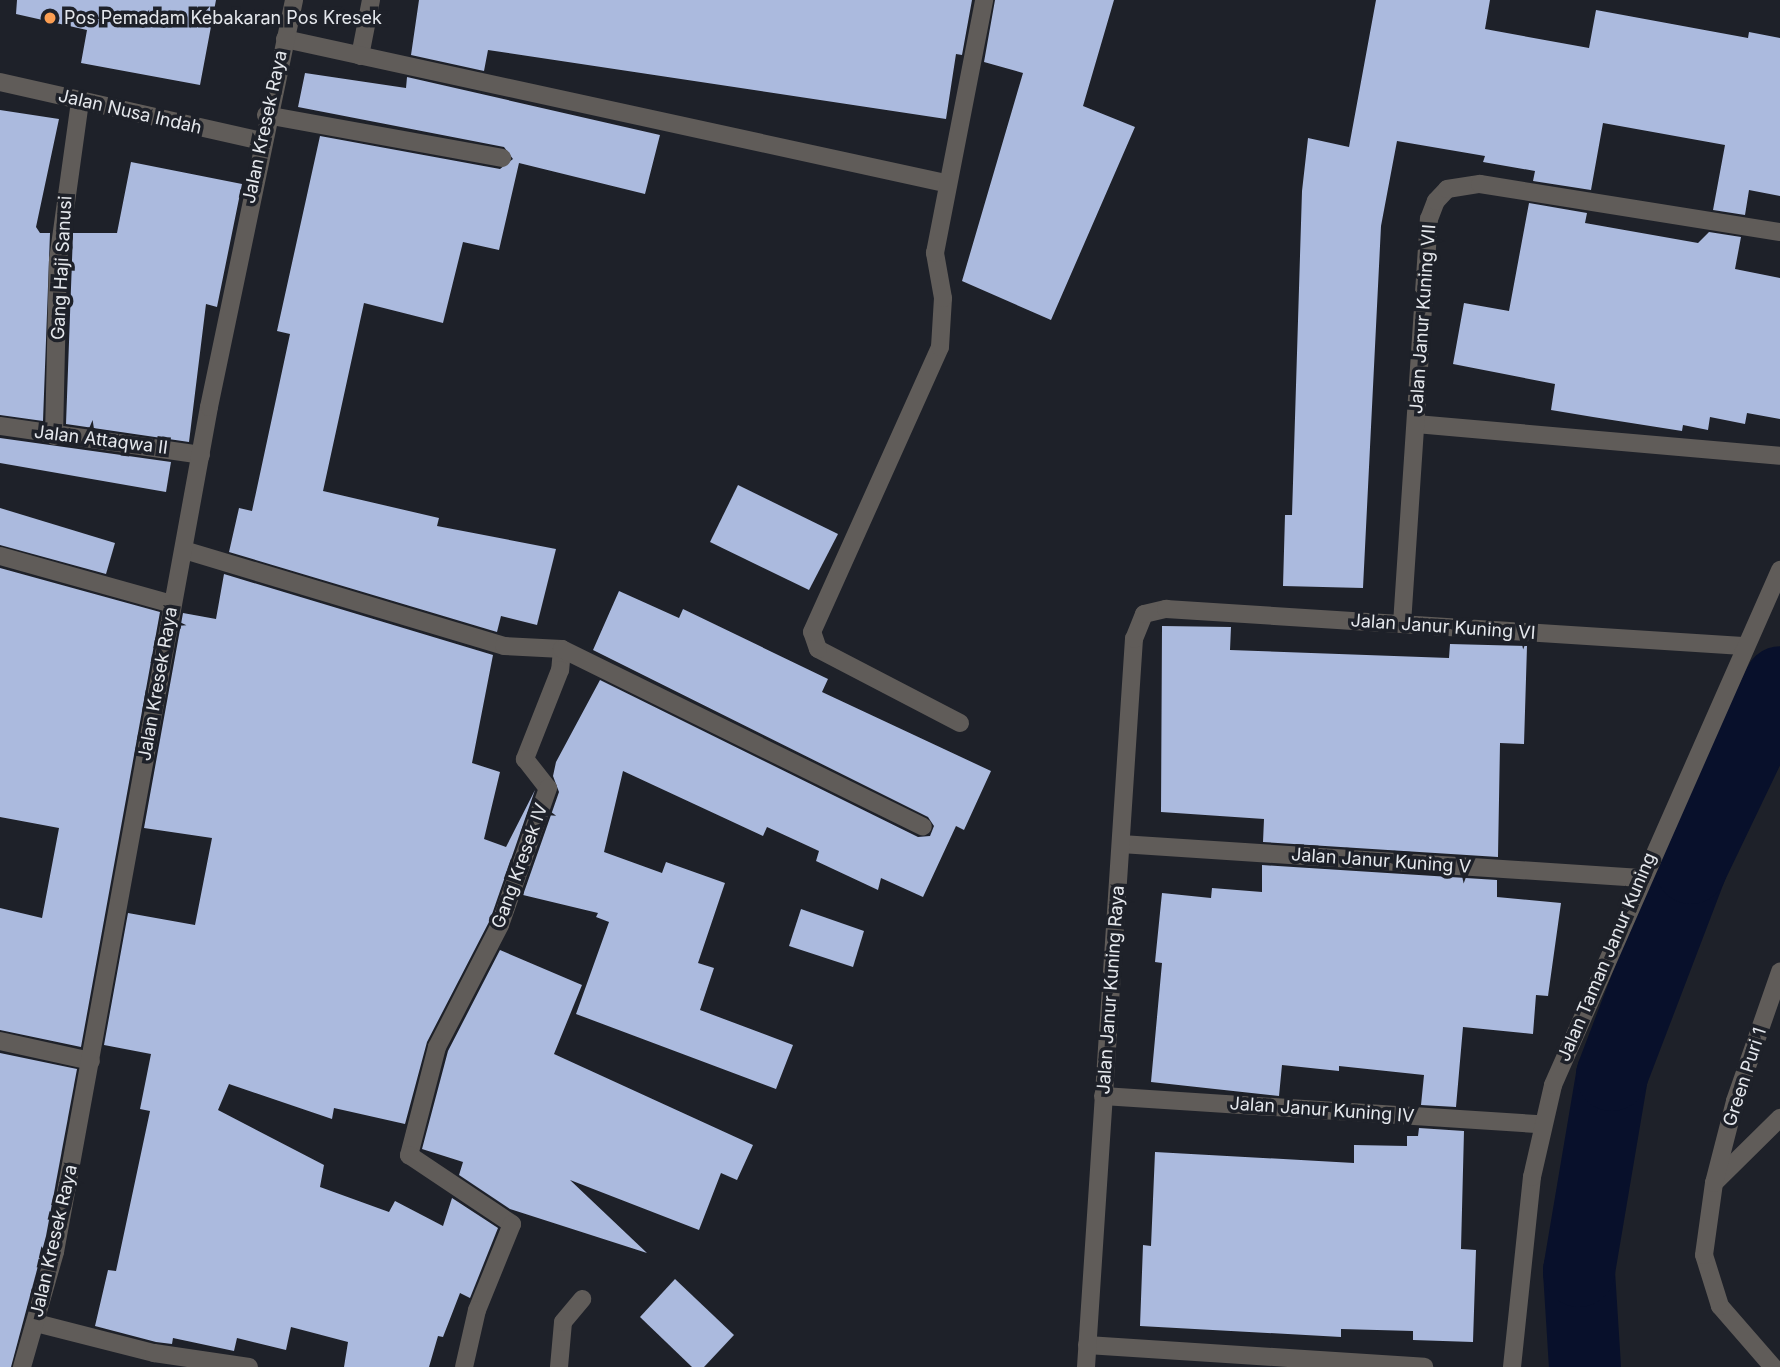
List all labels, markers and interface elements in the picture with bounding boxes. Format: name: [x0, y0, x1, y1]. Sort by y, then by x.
place label: Pos Pemadam Kebakaran Pos Kresek: [64, 7, 382, 29]
marker: Pos Pemadam Kebakaran Pos Kresek: [42, 10, 58, 26]
street label: Jalan Kresek Raya: [238, 48, 292, 206]
street label: Jalan Nusa Indah: [56, 85, 204, 139]
street label: Gang Haji Sanusi: [47, 195, 77, 341]
street label: Jalan Janur Kuning VII: [1406, 223, 1440, 415]
street label: Jalan Attaqwa II: [33, 421, 169, 459]
street label: Jalan Kresek Raya: [134, 605, 182, 763]
street label: Jalan Janur Kuning VI: [1350, 610, 1536, 644]
street label: Gang Kresek IV: [487, 801, 553, 931]
street label: Jalan Janur Kuning V: [1290, 844, 1472, 878]
street label: Jalan Taman Janur Kuning: [1553, 849, 1661, 1065]
street label: Jalan Janur Kuning Raya: [1093, 885, 1129, 1095]
street label: Green Puri 1: [1719, 1025, 1771, 1129]
street label: Jalan Janur Kuning IV: [1229, 1093, 1415, 1127]
street label: Jalan Kresek Raya: [26, 1163, 82, 1319]

